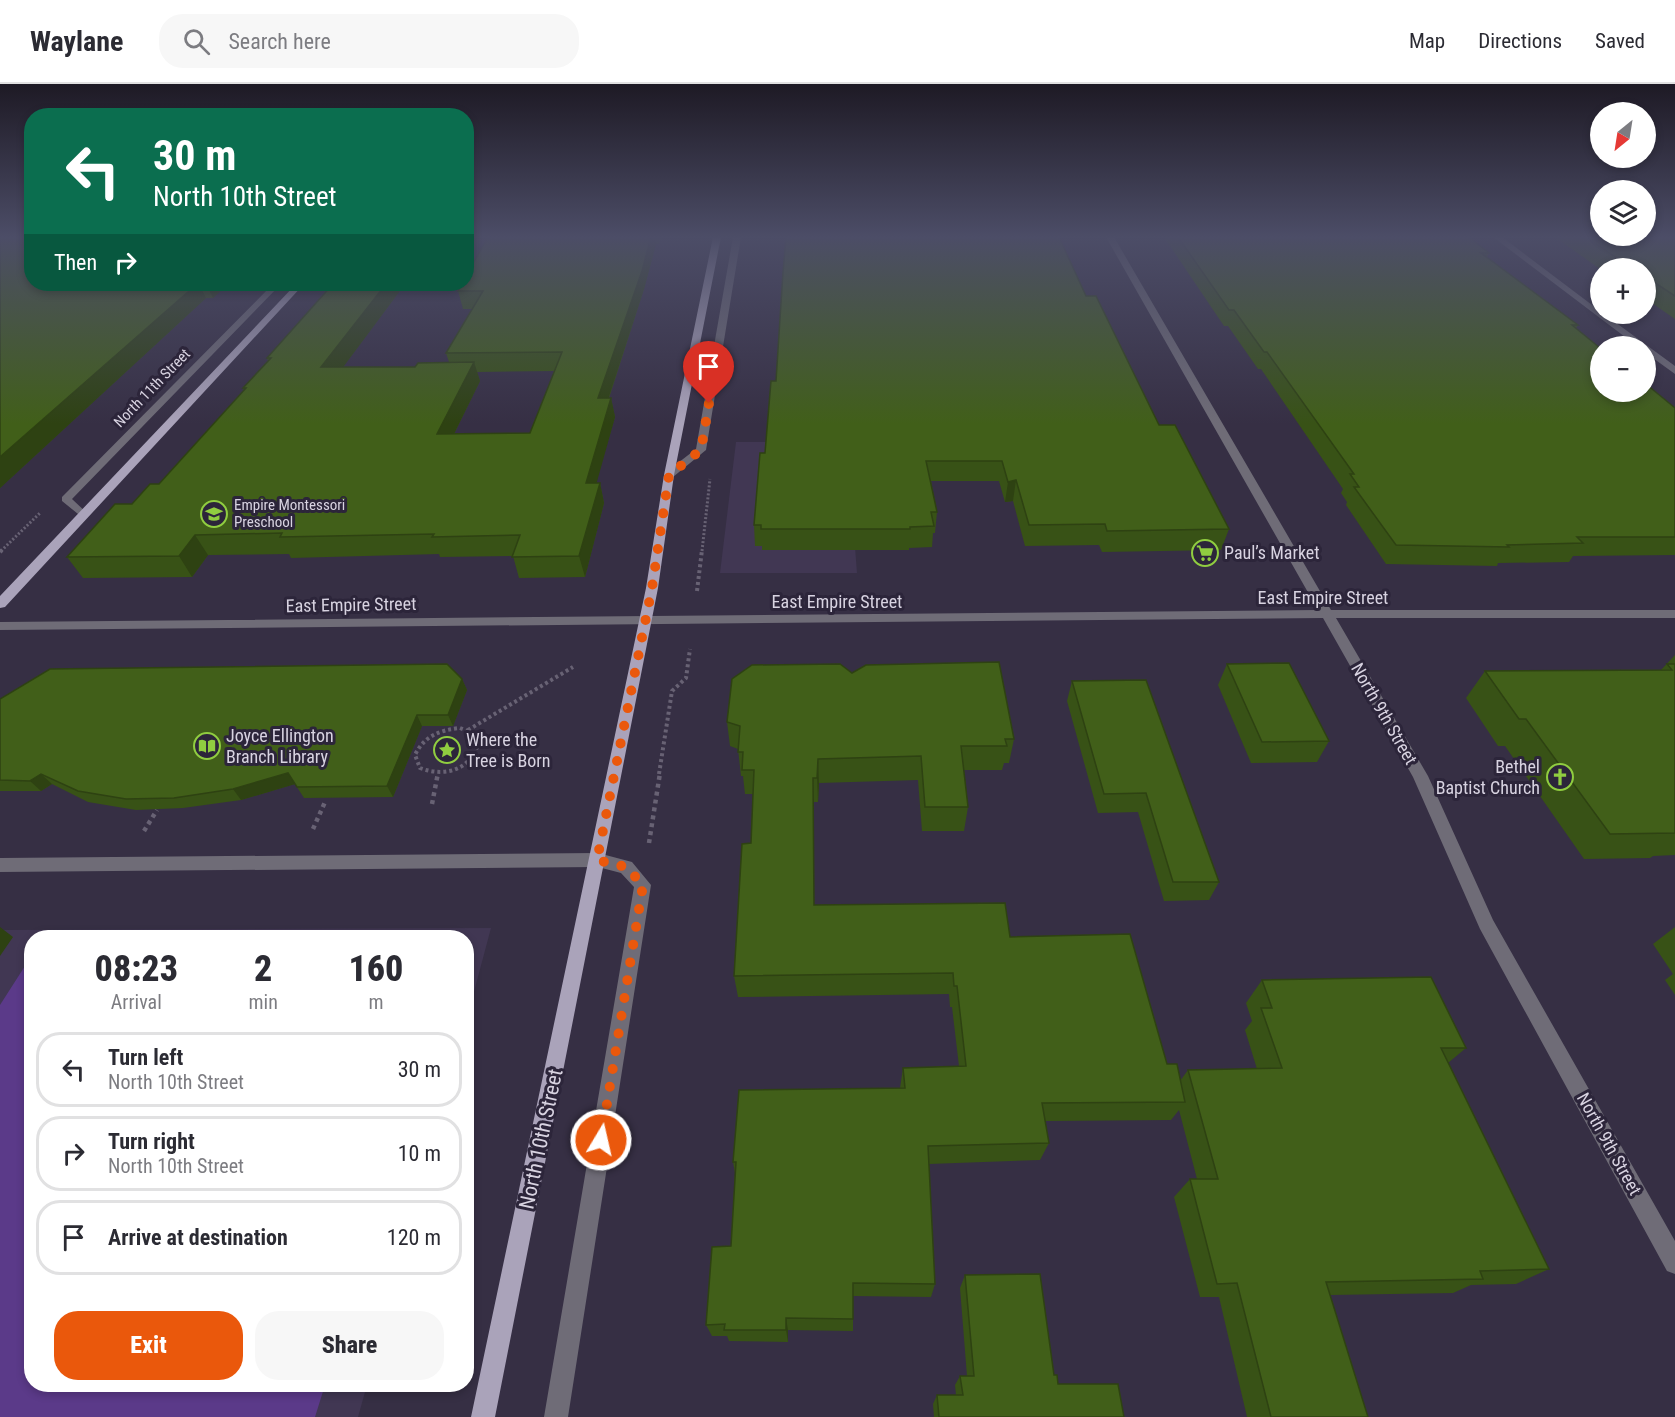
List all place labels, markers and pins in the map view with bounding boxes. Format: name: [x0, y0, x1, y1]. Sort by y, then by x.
pin: [683, 341, 734, 403]
place label: Empire Montessori Preschool: [234, 496, 345, 531]
school or university icon: Empire Montessori Preschool: [199, 499, 229, 529]
supermarket icon: Paul’s Market: [1190, 538, 1220, 568]
place label: Paul’s Market: [1224, 542, 1320, 563]
place label: Joyce Ellington Branch Library: [226, 725, 334, 767]
place label: Where the Tree is Born: [466, 729, 551, 771]
library icon: Joyce Ellington Branch Library: [192, 731, 222, 761]
place icon: Where the Tree is Born: [432, 735, 462, 765]
place label: Bethel Baptist Church: [1436, 756, 1540, 798]
church icon: Bethel Baptist Church: [1545, 762, 1575, 792]

